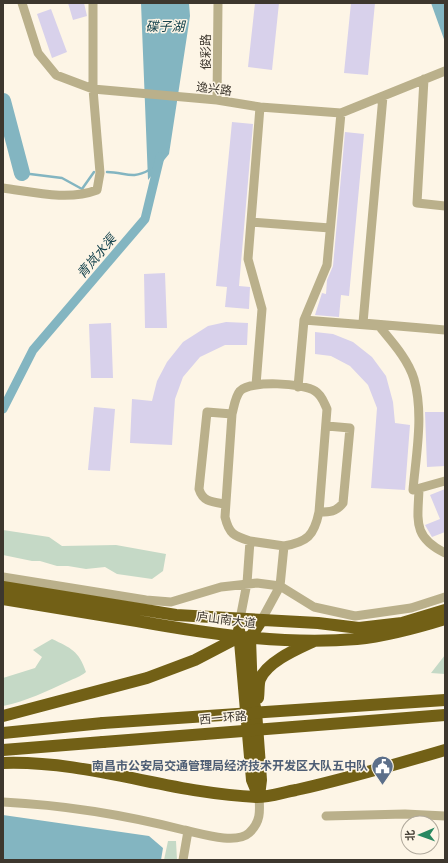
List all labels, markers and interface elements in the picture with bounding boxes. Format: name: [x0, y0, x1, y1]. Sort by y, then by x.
water label: 碟子湖: [145, 19, 186, 34]
street label: 俊彩路: [199, 34, 213, 70]
street label: 逸兴路: [195, 80, 233, 98]
water label: 青岚水渠: [74, 230, 120, 281]
street label: 庐山南大道: [195, 609, 257, 631]
street label: 西一环路: [198, 709, 248, 727]
public building icon: 南昌市公安局交通管理局经济技术开发区大队五中队: [370, 753, 396, 786]
place label: 南昌市公安局交通管理局经济技术开发区大队五中队: [92, 759, 368, 773]
north arrow: [400, 815, 440, 855]
text: 北: [404, 830, 416, 841]

